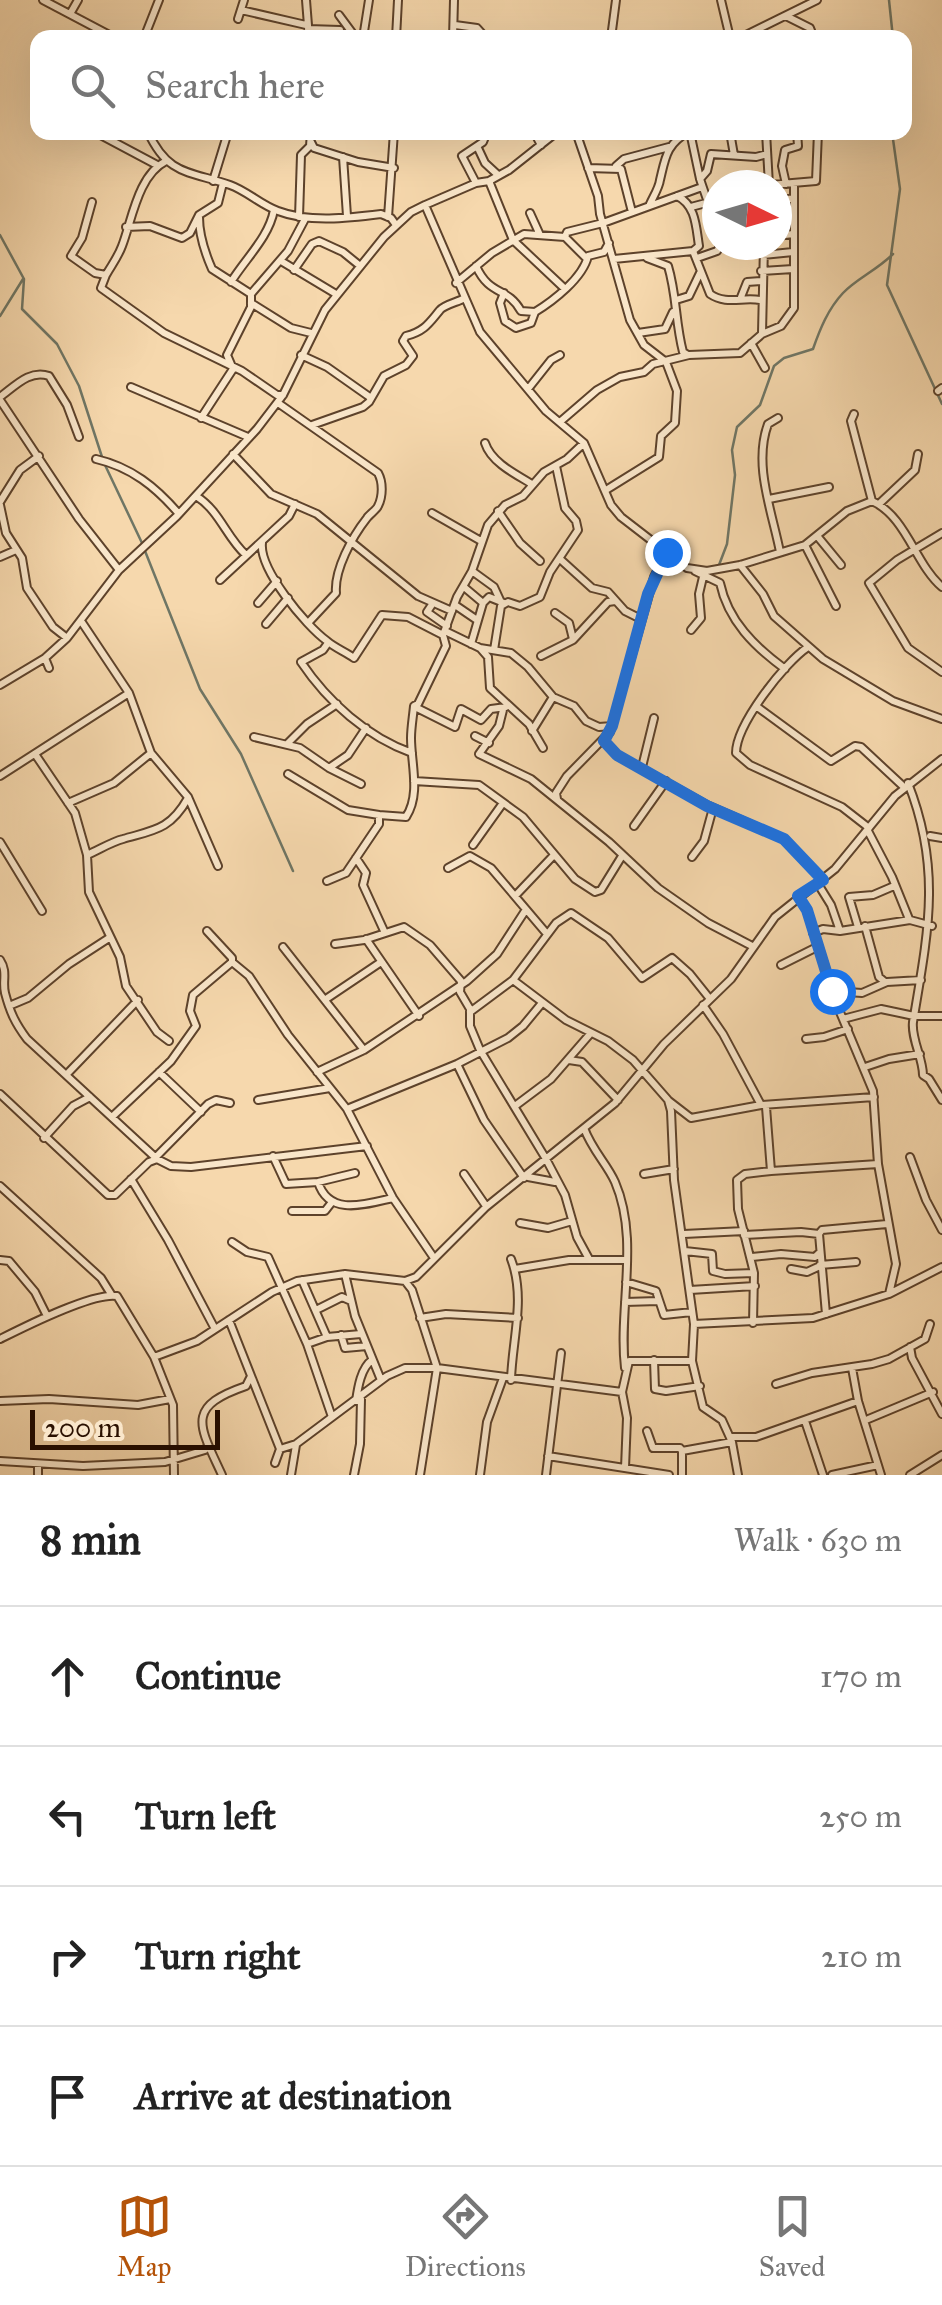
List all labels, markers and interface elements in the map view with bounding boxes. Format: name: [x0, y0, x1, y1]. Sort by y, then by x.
search box: [30, 30, 912, 140]
icon: search: [65, 58, 120, 113]
text: Search here: [145, 62, 325, 108]
north arrow: [702, 170, 792, 260]
route end: [645, 530, 691, 576]
route start: [810, 969, 856, 1015]
scale bar: [30, 1405, 220, 1450]
text: 200 m: [45, 1410, 121, 1445]
text: 8 min: [40, 1514, 141, 1566]
text: Walk · 630 m: [734, 1521, 902, 1560]
icon: ahead: [40, 1649, 95, 1704]
text: Continue: [135, 1653, 281, 1699]
text: 170 m: [820, 1657, 902, 1696]
icon: left: [40, 1789, 95, 1844]
text: Turn left: [135, 1793, 276, 1839]
text: 250 m: [819, 1797, 902, 1836]
icon: right: [40, 1929, 95, 1984]
text: Turn right: [135, 1933, 301, 1979]
text: 210 m: [821, 1937, 902, 1976]
icon: arrive: [40, 2069, 95, 2124]
text: Arrive at destination: [135, 2073, 452, 2119]
tab: Map: [117, 2189, 172, 2284]
tab: Directions: [405, 2189, 526, 2284]
tab: Saved: [759, 2189, 825, 2284]

